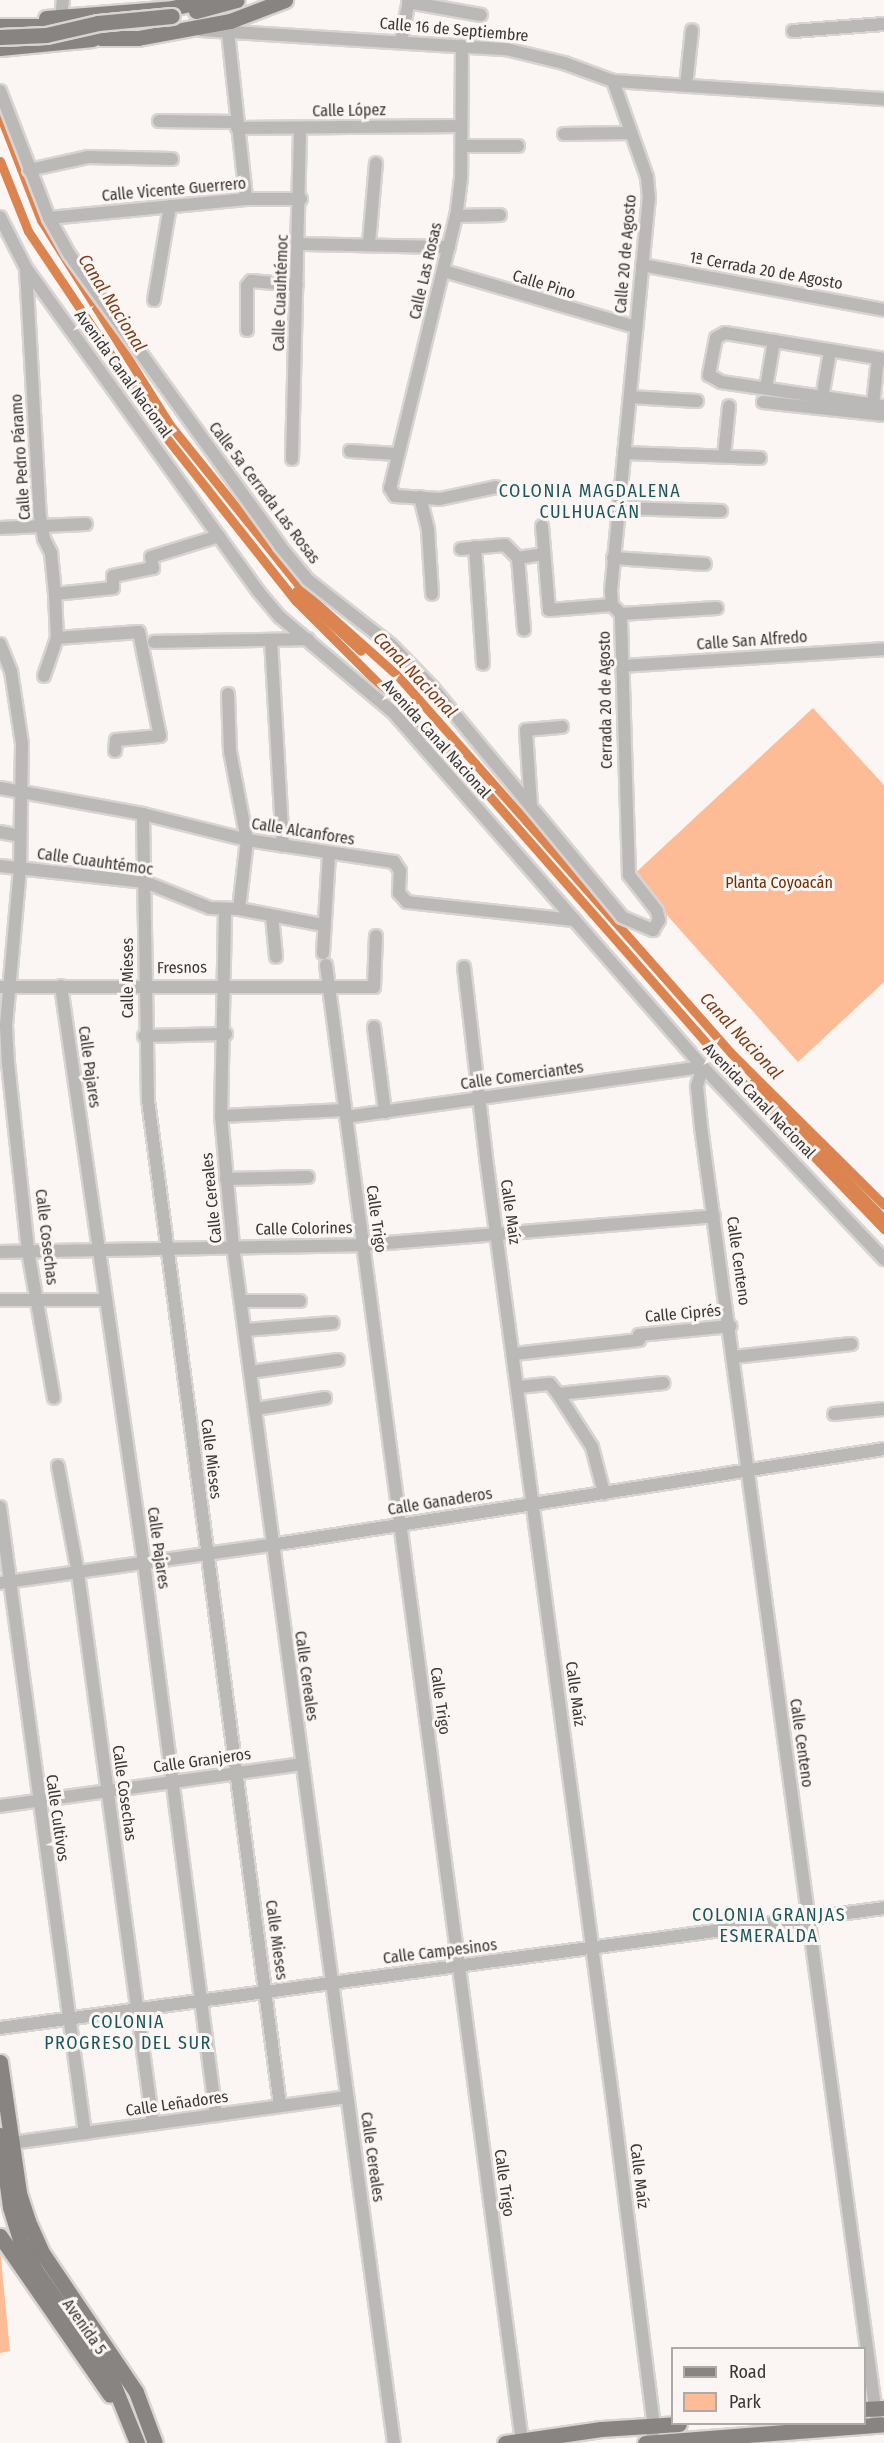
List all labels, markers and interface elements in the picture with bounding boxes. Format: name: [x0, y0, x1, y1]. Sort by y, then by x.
street label: Calle 16 de Septiembre: [379, 14, 529, 46]
street label: Calle López: [312, 101, 386, 121]
street label: Calle Vicente Guerrero: [101, 174, 247, 206]
street label: Calle 20 de Agosto: [611, 194, 641, 314]
street label: Calle Las Rosas: [405, 221, 447, 321]
street label: Calle Cuauhtémoc: [269, 234, 293, 352]
street label: 1ª Cerrada 20 de Agosto: [688, 248, 844, 294]
water label: Canal Nacional: [73, 250, 151, 356]
street label: Calle Pino: [510, 266, 578, 304]
street label: Avenida Canal Nacional: [70, 306, 176, 442]
street label: Calle Pedro Páramo: [7, 393, 35, 521]
street label: Calle 5a Cerrada Las Rosas: [204, 418, 324, 568]
district label: COLONIA MAGDALENA CULHUACÁN: [499, 481, 681, 524]
water label: Canal Nacional: [369, 628, 461, 722]
street label: Calle San Alfredo: [696, 628, 808, 654]
street label: Cerrada 20 de Agosto: [595, 631, 617, 769]
street label: Avenida Canal Nacional: [378, 676, 494, 802]
street label: Calle Alcanfores: [250, 814, 356, 850]
street label: Calle Cuauhtémoc: [36, 844, 154, 880]
park label: Planta Coyoacán: [725, 873, 833, 893]
street label: Calle Mieses: [118, 938, 138, 1018]
street label: Fresnos: [157, 958, 207, 978]
water label: Canal Nacional: [695, 988, 787, 1084]
street label: Calle Pajares: [74, 1025, 104, 1109]
street label: Avenida Canal Nacional: [699, 1039, 819, 1163]
street label: Calle Comerciantes: [459, 1058, 585, 1094]
street label: Calle Cereales: [198, 1152, 226, 1244]
street label: Calle Maíz: [496, 1178, 524, 1246]
street label: Calle Trigo: [362, 1184, 390, 1254]
street label: Calle Cosechas: [31, 1188, 61, 1286]
street label: Calle Centeno: [722, 1215, 754, 1307]
street label: Calle Colorines: [255, 1219, 353, 1239]
street label: Calle Ciprés: [644, 1301, 722, 1327]
street label: Calle Mieses: [197, 1418, 225, 1500]
street label: Calle Ganaderos: [386, 1484, 494, 1520]
street label: Calle Pajares: [143, 1506, 173, 1590]
street label: Calle Cereales: [290, 1630, 322, 1722]
street label: Calle Maíz: [561, 1660, 589, 1728]
street label: Calle Trigo: [426, 1666, 454, 1736]
street label: Calle Centeno: [785, 1697, 817, 1789]
street label: Calle Cosechas: [108, 1744, 140, 1842]
street label: Calle Granjeros: [152, 1745, 252, 1777]
street label: Calle Cultivos: [41, 1773, 73, 1863]
street label: Calle Mieses: [261, 1899, 291, 1981]
district label: COLONIA GRANJAS ESMERALDA: [692, 1905, 846, 1948]
street label: Calle Campesinos: [382, 1935, 498, 1969]
district label: COLONIA PROGRESO DEL SUR: [44, 2012, 212, 2054]
street label: Calle Leñadores: [124, 2087, 230, 2121]
street label: Calle Cereales: [356, 2111, 388, 2203]
street label: Calle Maíz: [625, 2142, 653, 2210]
street label: Calle Trigo: [490, 2148, 518, 2218]
street label: Avenida 5: [58, 2296, 110, 2358]
legend: [671, 2347, 866, 2425]
text: Road: [729, 2361, 766, 2383]
text: Park: [729, 2391, 761, 2413]

